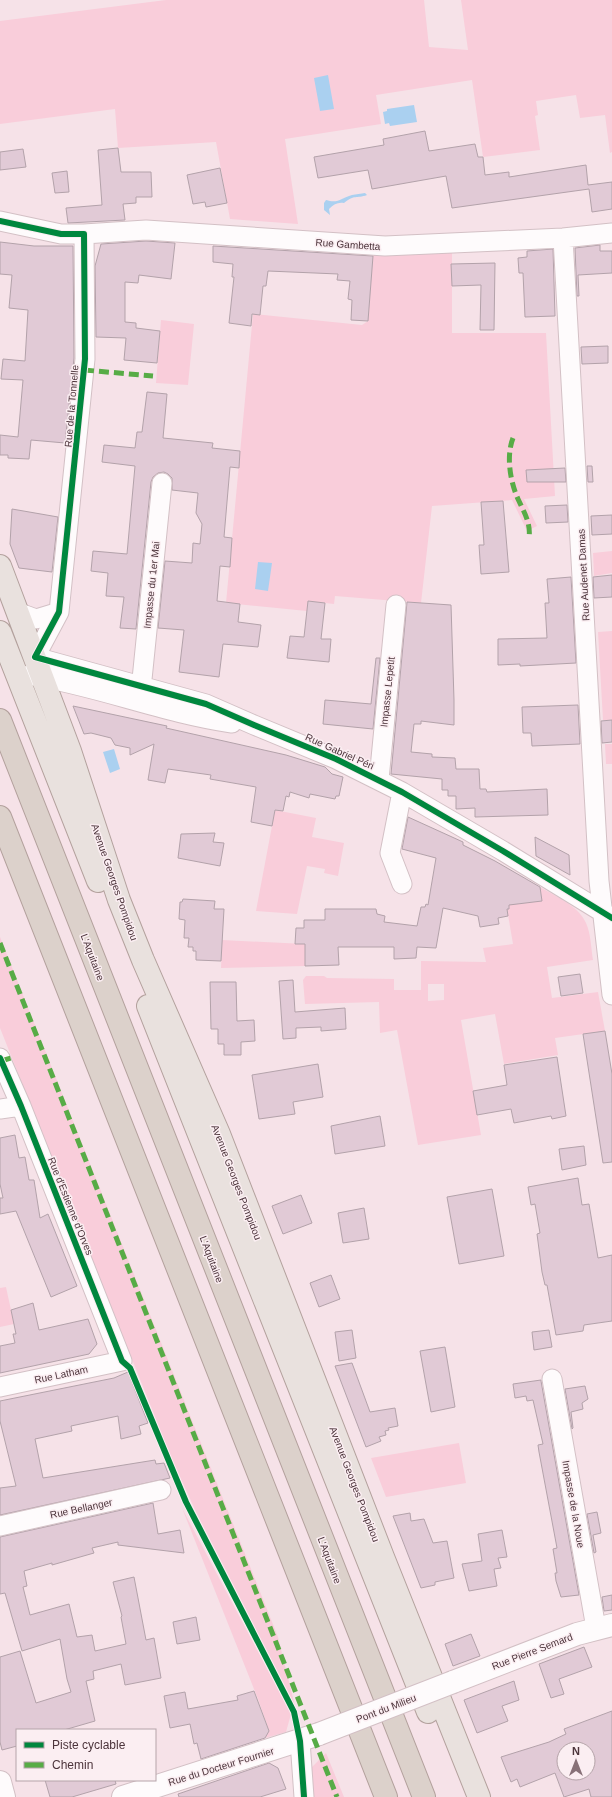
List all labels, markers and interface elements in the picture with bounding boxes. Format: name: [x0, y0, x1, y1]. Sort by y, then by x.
street label: Rue Gambetta: [315, 237, 381, 252]
street label: Rue de la Tonnelle: [62, 364, 81, 448]
street label: Rue Audenet Damas: [576, 529, 591, 621]
street label: Impasse du 1er Mai: [141, 541, 162, 629]
street label: Impasse Lepetit: [378, 656, 397, 728]
street label: Rue Gabriel Péri: [304, 731, 376, 772]
street label: Avenue Georges Pompidou: [89, 822, 140, 942]
street label: L'Aquitaine: [79, 932, 107, 983]
street label: Avenue Georges Pompidou: [209, 1123, 264, 1241]
street label: Rue d'Estienne d'Orves: [46, 1156, 95, 1257]
street label: L'Aquitaine: [198, 1234, 226, 1285]
street label: Rue Latham: [33, 1363, 89, 1386]
street label: Avenue Georges Pompidou: [327, 1425, 382, 1543]
street label: Impasse de la Noue: [560, 1459, 587, 1549]
street label: Rue Bellanger: [49, 1496, 114, 1520]
street label: L'Aquitaine: [316, 1535, 344, 1586]
street label: Rue Pierre Semard: [490, 1631, 574, 1672]
street label: Pont du Milieu: [355, 1692, 418, 1725]
legend: [16, 1729, 156, 1781]
text: Piste cyclable: [52, 1738, 126, 1752]
north arrow: [556, 1741, 596, 1781]
street label: Rue du Docteur Fournier: [167, 1745, 276, 1788]
text: N: [572, 1745, 580, 1757]
text: Chemin: [52, 1758, 93, 1772]

